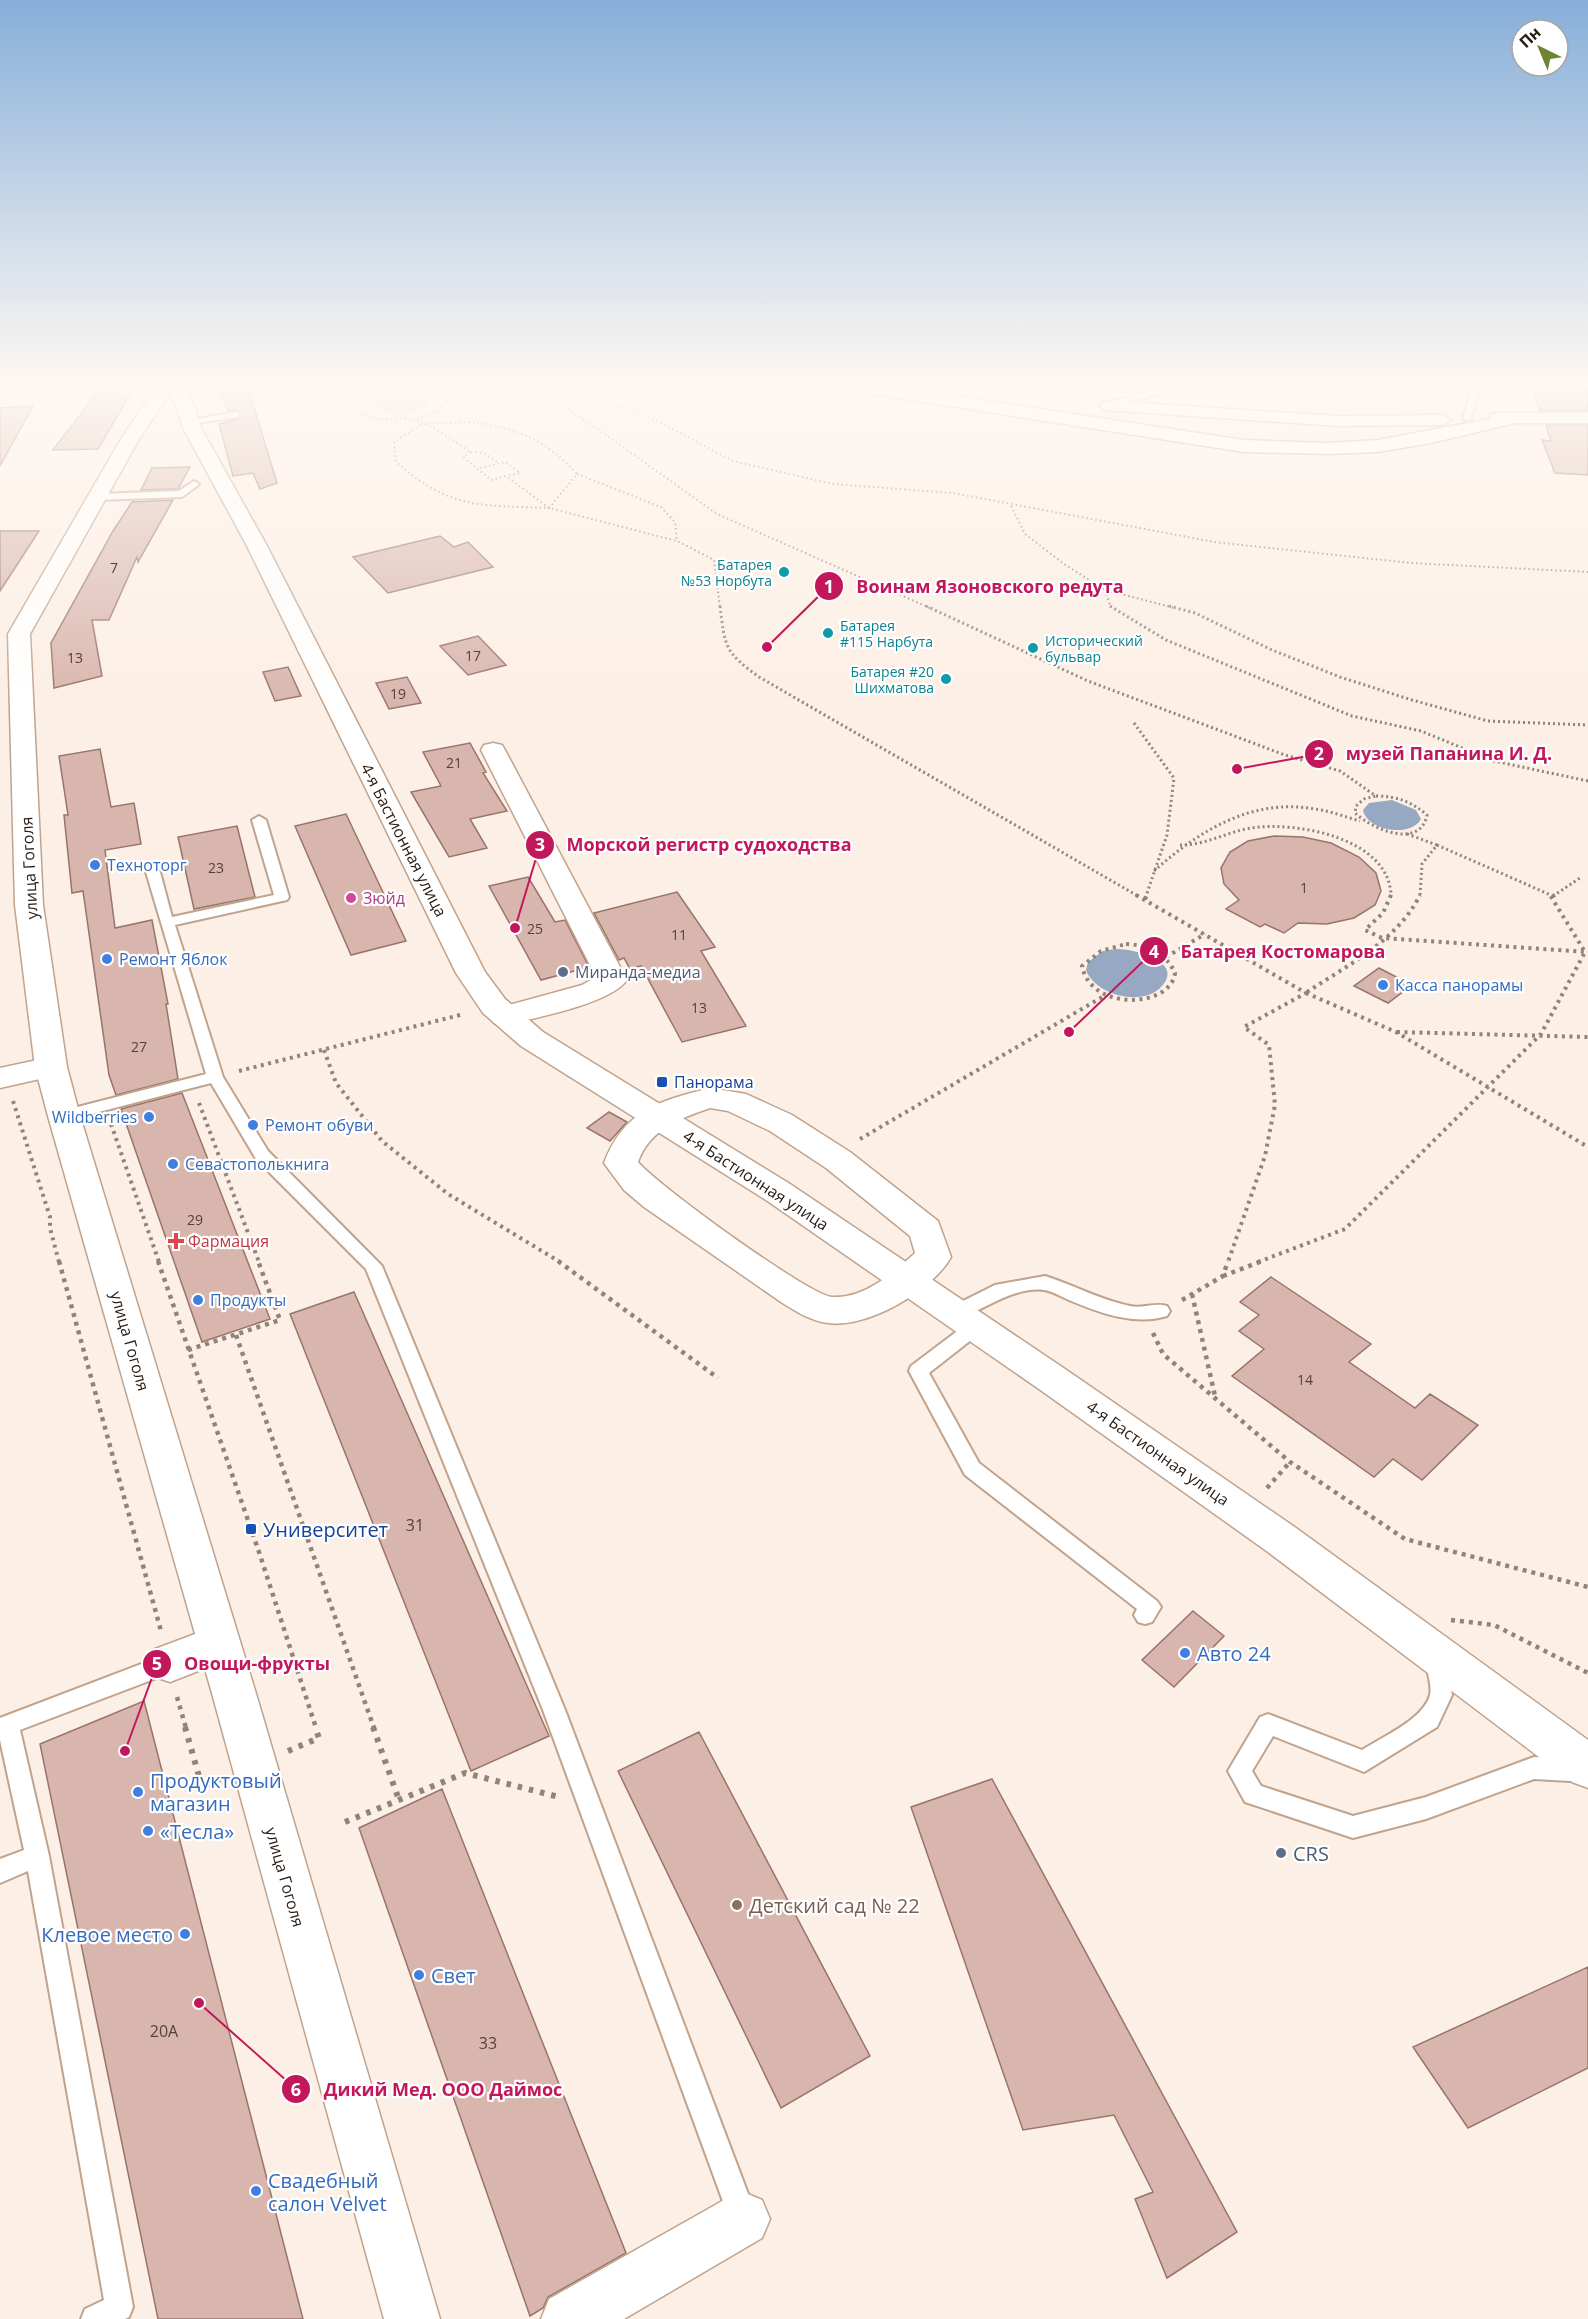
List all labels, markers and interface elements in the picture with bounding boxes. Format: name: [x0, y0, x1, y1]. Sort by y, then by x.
north arrow: [1510, 18, 1570, 78]
text: Пн: [1514, 21, 1546, 53]
place label: Батарея №53 Норбута: [681, 555, 772, 590]
house number: 7: [110, 558, 118, 577]
marker: Батарея №53 Норбута: [777, 565, 791, 579]
callout: Воинам Язоновского редута: [814, 568, 1136, 604]
text: 1: [824, 574, 834, 598]
text: Воинам Язоновского редута: [856, 574, 1124, 598]
place label: Батарея #115 Нарбута: [840, 616, 933, 651]
marker: Батарея #115 Нарбута: [821, 626, 835, 640]
place label: Исторический бульвар: [1045, 631, 1143, 666]
marker: Исторический бульвар: [1026, 641, 1040, 655]
house number: 17: [465, 646, 481, 665]
house number: 13: [67, 648, 83, 667]
place label: Батарея #20 Шихматова: [850, 662, 934, 697]
marker: Батарея #20 Шихматова: [939, 672, 953, 686]
house number: 19: [390, 684, 406, 703]
callout: музей Папанина И. Д.: [1304, 736, 1564, 772]
text: 2: [1314, 741, 1324, 765]
text: музей Папанина И. Д.: [1346, 741, 1552, 765]
house number: 21: [446, 753, 462, 772]
street label: 4-я Бастионная улица: [356, 760, 452, 920]
street label: улица Гоголя: [15, 816, 43, 920]
callout: Морской регистр судоходства: [525, 827, 864, 863]
text: 3: [535, 832, 545, 856]
text: Морской регистр судоходства: [566, 832, 852, 856]
place label: Техноторг: [107, 854, 187, 876]
marker: Техноторг: [88, 858, 102, 872]
house number: 23: [208, 858, 224, 877]
house number: 1: [1300, 878, 1308, 897]
place label: Зюйд: [363, 887, 405, 909]
marker: Зюйд: [344, 891, 358, 905]
house number: 25: [527, 919, 543, 938]
house number: 11: [671, 925, 687, 944]
callout: Батарея Костомарова: [1139, 933, 1398, 969]
text: 4: [1149, 939, 1159, 963]
text: Батарея Костомарова: [1181, 939, 1385, 963]
place label: Ремонт Яблок: [119, 948, 228, 970]
marker: Ремонт Яблок: [100, 952, 114, 966]
place label: Миранда-медиа: [575, 961, 701, 983]
marker: Миранда-медиа: [556, 965, 570, 979]
place label: Касса панорамы: [1395, 974, 1523, 996]
marker: Касса панорамы: [1376, 978, 1390, 992]
house number: 13: [691, 998, 707, 1017]
house number: 27: [131, 1037, 147, 1056]
place label: Панорама: [674, 1071, 754, 1093]
marker: Панорама: [655, 1075, 669, 1089]
place label: Wildberries: [52, 1106, 137, 1128]
marker: Wildberries: [142, 1110, 156, 1124]
place label: Ремонт обуви: [265, 1114, 373, 1136]
marker: Ремонт обуви: [246, 1118, 260, 1132]
street label: 4-я Бастионная улица: [679, 1125, 833, 1235]
place label: Севастополькнига: [185, 1153, 329, 1175]
marker: Севастополькнига: [166, 1157, 180, 1171]
house number: 29: [187, 1210, 203, 1229]
place label: Фармация: [188, 1230, 269, 1252]
marker: Фармация: [169, 1234, 183, 1248]
street label: улица Гоголя: [105, 1289, 155, 1393]
place label: Продукты: [210, 1289, 286, 1311]
marker: Продукты: [191, 1293, 205, 1307]
house number: 14: [1297, 1370, 1313, 1389]
street label: 4-я Бастионная улица: [1082, 1395, 1234, 1511]
house number: 31: [406, 1514, 424, 1536]
place label: Университет: [263, 1516, 388, 1543]
marker: Университет: [244, 1522, 258, 1536]
place label: Авто 24: [1197, 1640, 1271, 1667]
callout: Овощи-фрукты: [142, 1646, 342, 1682]
marker: Авто 24: [1178, 1646, 1192, 1660]
text: 5: [152, 1651, 162, 1675]
text: Овощи-фрукты: [184, 1651, 330, 1675]
place label: Продуктовый магазин: [150, 1767, 282, 1817]
marker: Продуктовый магазин: [131, 1785, 145, 1799]
place label: «Тесла»: [160, 1818, 234, 1845]
marker: «Тесла»: [141, 1824, 155, 1838]
street label: улица Гоголя: [260, 1825, 310, 1929]
place label: CRS: [1293, 1840, 1329, 1867]
marker: CRS: [1274, 1846, 1288, 1860]
place label: Детский сад № 22: [749, 1892, 920, 1919]
marker: Детский сад № 22: [730, 1898, 744, 1912]
place label: Клевое место: [41, 1921, 173, 1948]
marker: Клевое место: [178, 1927, 192, 1941]
place label: Свет: [431, 1962, 476, 1989]
marker: Свет: [412, 1968, 426, 1982]
house number: 20А: [150, 2020, 179, 2042]
house number: 33: [479, 2032, 497, 2054]
callout: Дикий Мед. ООО Даймос: [281, 2071, 574, 2107]
text: 6: [291, 2077, 301, 2101]
text: Дикий Мед. ООО Даймос: [324, 2077, 562, 2101]
place label: Свадебный салон Velvet: [268, 2167, 387, 2217]
marker: Свадебный салон Velvet: [249, 2184, 263, 2198]

